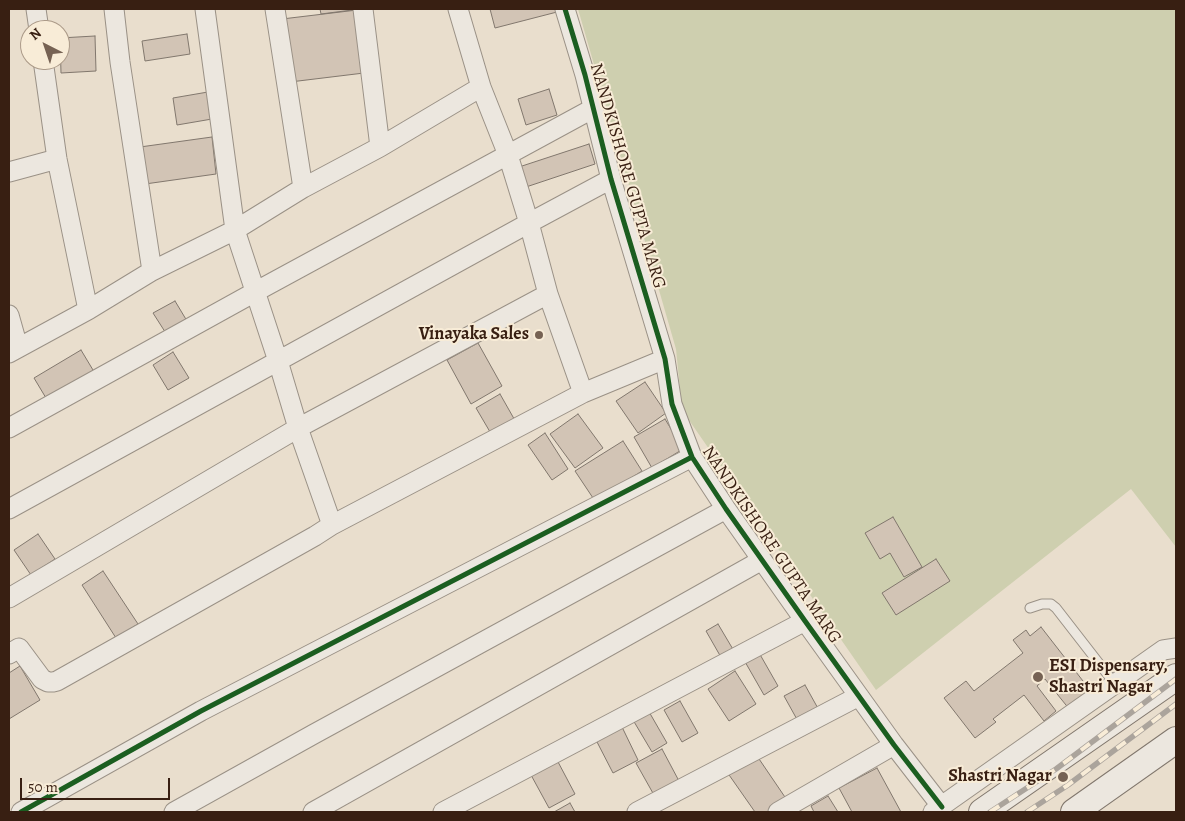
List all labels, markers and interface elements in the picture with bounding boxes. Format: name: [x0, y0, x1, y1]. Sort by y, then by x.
north arrow: [20, 20, 70, 70]
text: N: [25, 24, 46, 45]
street label: NANDKISHORE GUPTA MARG: [584, 61, 670, 291]
place label: Vinayaka Sales: [419, 324, 529, 346]
marker: Vinayaka Sales: [533, 329, 545, 341]
street label: NANDKISHORE GUPTA MARG: [697, 442, 845, 648]
place label: ESI Dispensary, Shastri Nagar: [1049, 656, 1168, 699]
marker: ESI Dispensary, Shastri Nagar: [1031, 670, 1045, 684]
place label: Shastri Nagar: [948, 766, 1052, 788]
scale bar: [22, 768, 172, 800]
marker: Shastri Nagar: [1056, 770, 1070, 784]
text: 50 m: [28, 777, 58, 797]

